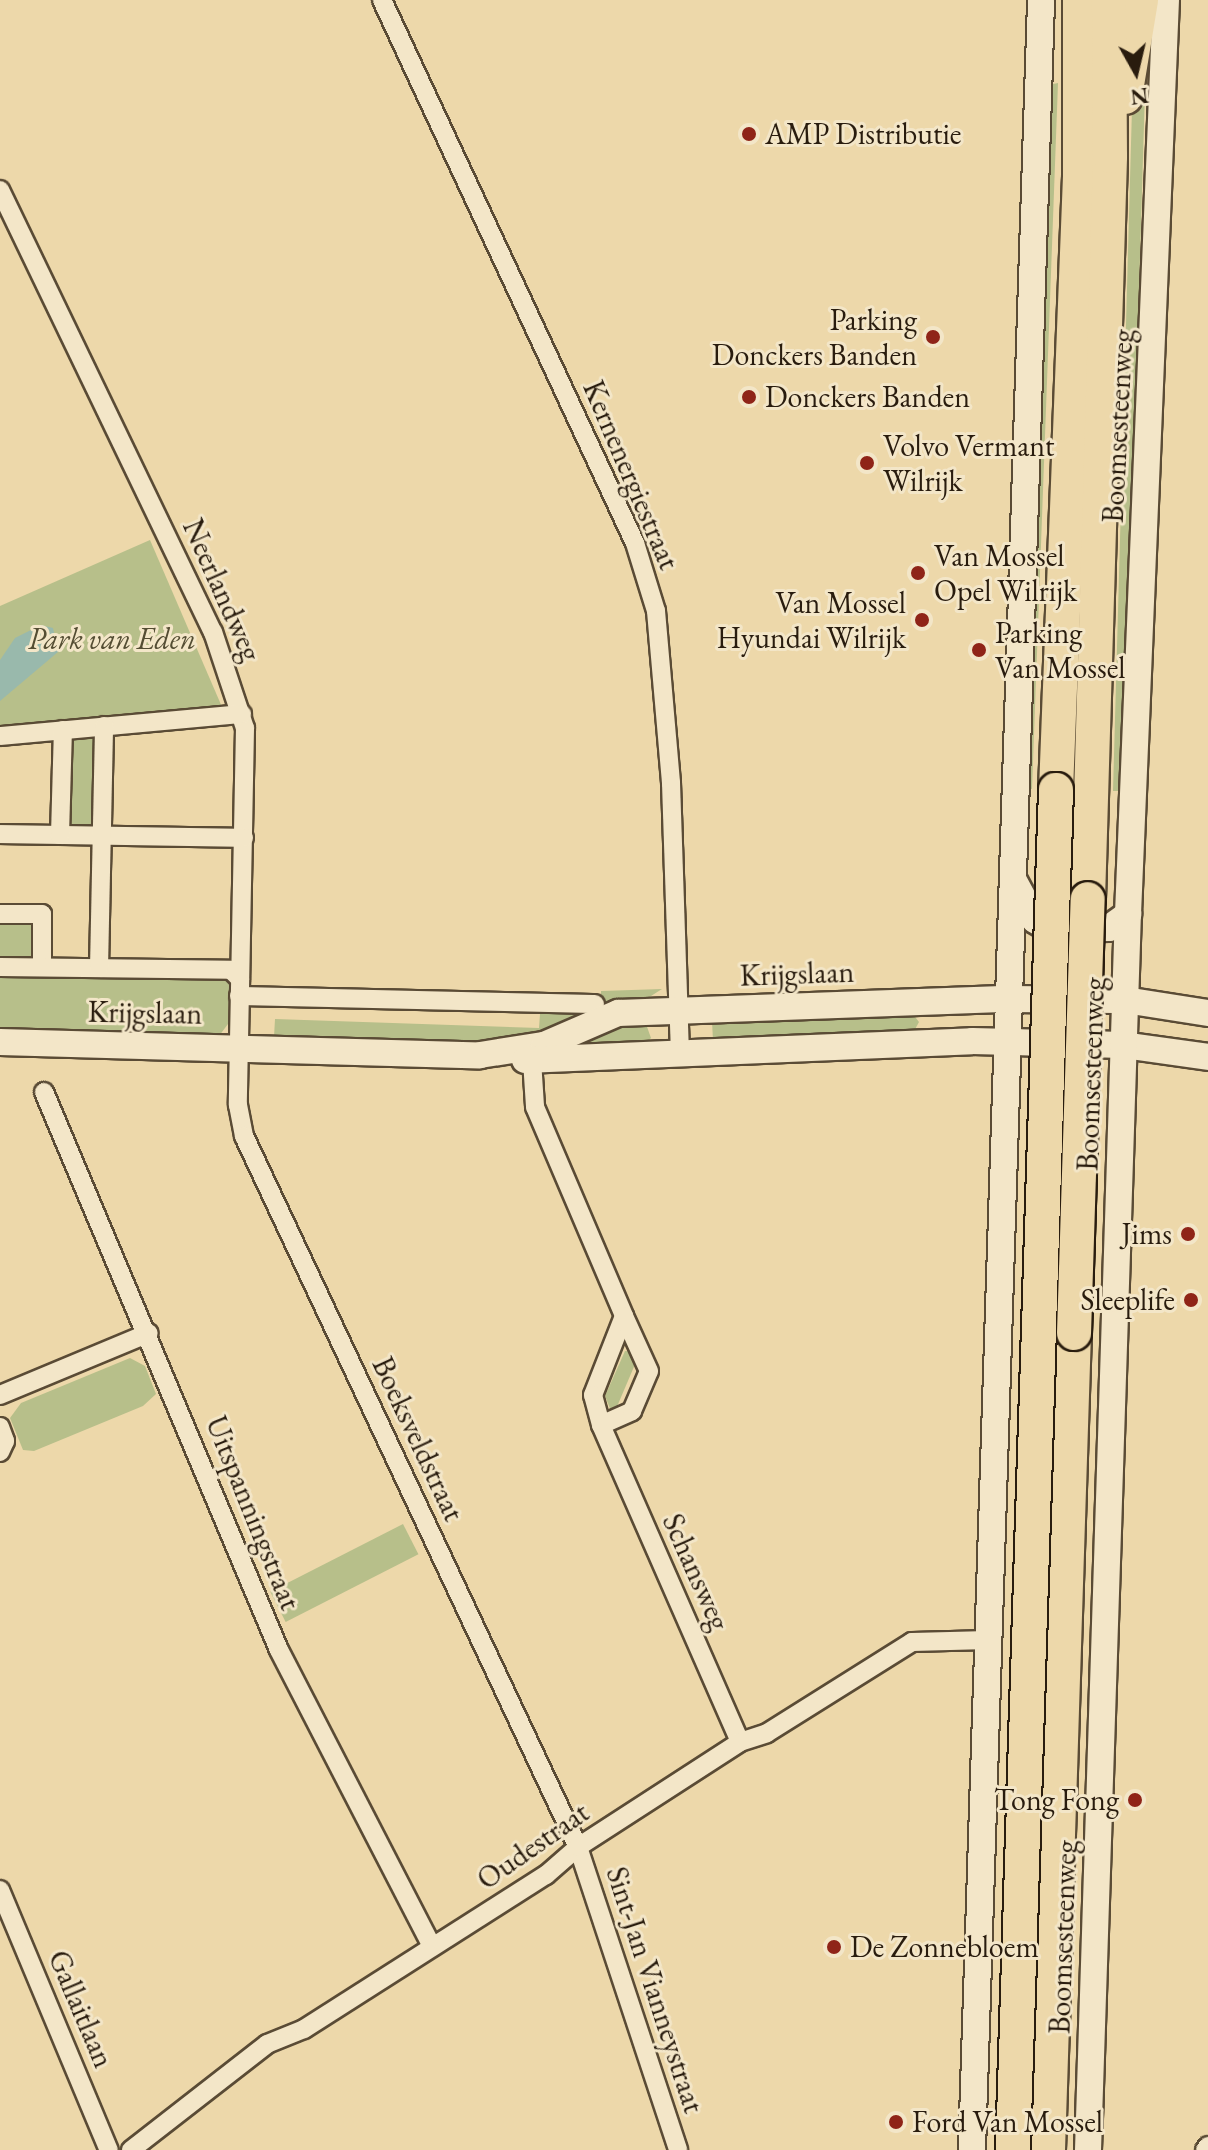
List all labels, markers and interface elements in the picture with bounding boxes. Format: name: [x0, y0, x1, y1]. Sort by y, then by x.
north arrow: [1096, 32, 1176, 112]
text: N: [1129, 81, 1150, 112]
place label: AMP Distributie: [765, 116, 962, 152]
marker: AMP Distributie: [740, 125, 758, 143]
place label: Parking Donckers Banden: [712, 302, 917, 372]
marker: Parking Donckers Banden: [924, 328, 942, 346]
street label: Boomsesteenweg: [1095, 328, 1141, 524]
street label: Kernenergiestraat: [575, 375, 687, 575]
place label: Donckers Banden: [765, 379, 970, 415]
marker: Donckers Banden: [740, 388, 758, 406]
place label: Volvo Vermant Wilrijk: [883, 428, 1054, 498]
marker: Volvo Vermant Wilrijk: [858, 454, 876, 472]
street label: Neerlandweg: [175, 513, 269, 667]
place label: Van Mossel Opel Wilrijk: [934, 538, 1077, 608]
marker: Van Mossel Opel Wilrijk: [909, 564, 927, 582]
place label: Van Mossel Hyundai Wilrijk: [717, 585, 906, 656]
marker: Van Mossel Hyundai Wilrijk: [913, 611, 931, 629]
place label: Parking Van Mossel: [995, 615, 1126, 686]
park label: Park van Eden: [28, 621, 196, 657]
marker: Parking Van Mossel: [970, 641, 988, 659]
street label: Krijgslaan: [739, 954, 855, 994]
street label: Boomsesteenweg: [1070, 976, 1112, 1172]
street label: Krijgslaan: [88, 994, 202, 1032]
place label: Jims: [1121, 1216, 1172, 1252]
marker: Jims: [1179, 1225, 1197, 1243]
place label: Sleeplife: [1081, 1282, 1175, 1318]
marker: Sleeplife: [1182, 1291, 1200, 1309]
street label: Boeksveldstraat: [364, 1351, 472, 1527]
street label: Uitspanningstraat: [198, 1411, 308, 1615]
street label: Schansweg: [654, 1508, 738, 1636]
place label: Tong Fong: [994, 1782, 1119, 1818]
marker: Tong Fong: [1126, 1791, 1144, 1809]
street label: Oudestraat: [470, 1795, 596, 1897]
street label: Boomsesteenweg: [1042, 1839, 1084, 2035]
street label: Sint-Jan Vianneystraat: [598, 1862, 712, 2118]
place label: De Zonnebloem: [850, 1929, 1039, 1965]
marker: De Zonnebloem: [825, 1938, 843, 1956]
street label: Gallaitlaan: [40, 1945, 122, 2073]
place label: Ford Van Mossel: [912, 2104, 1103, 2140]
marker: Ford Van Mossel: [887, 2113, 905, 2131]

